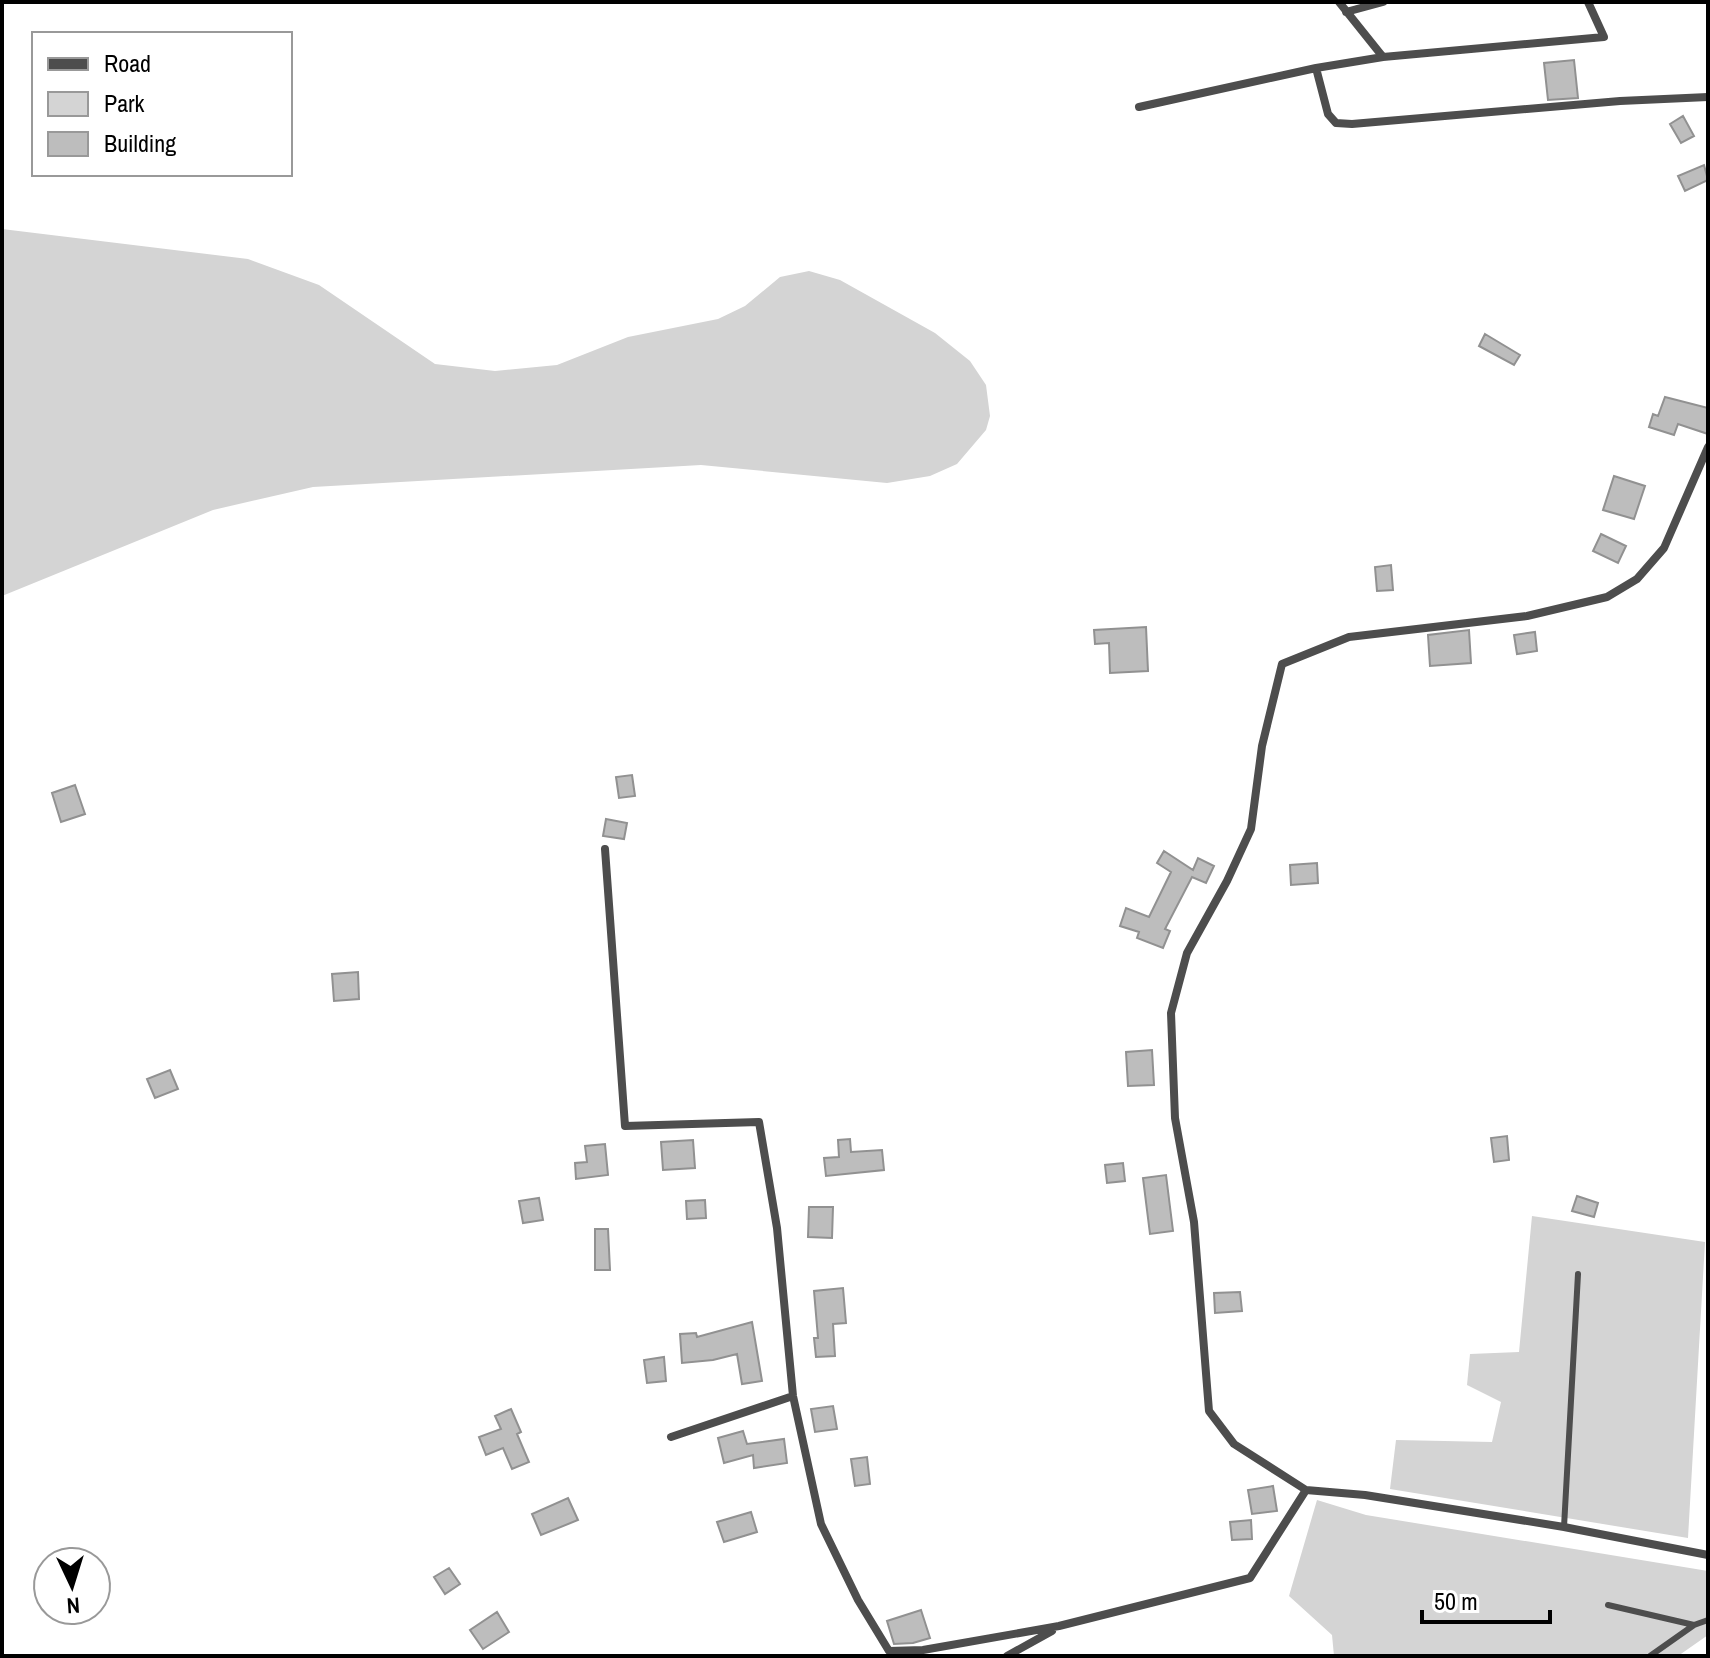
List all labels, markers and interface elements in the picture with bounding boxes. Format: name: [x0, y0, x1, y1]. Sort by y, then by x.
legend: [32, 32, 292, 176]
text: Road: [104, 47, 151, 79]
text: Park: [104, 87, 145, 119]
text: Building: [104, 127, 176, 159]
north arrow: [32, 1546, 112, 1626]
scale bar: [1422, 1574, 1550, 1624]
text: 50 m: [1434, 1585, 1478, 1617]
text: N: [66, 1591, 81, 1621]

